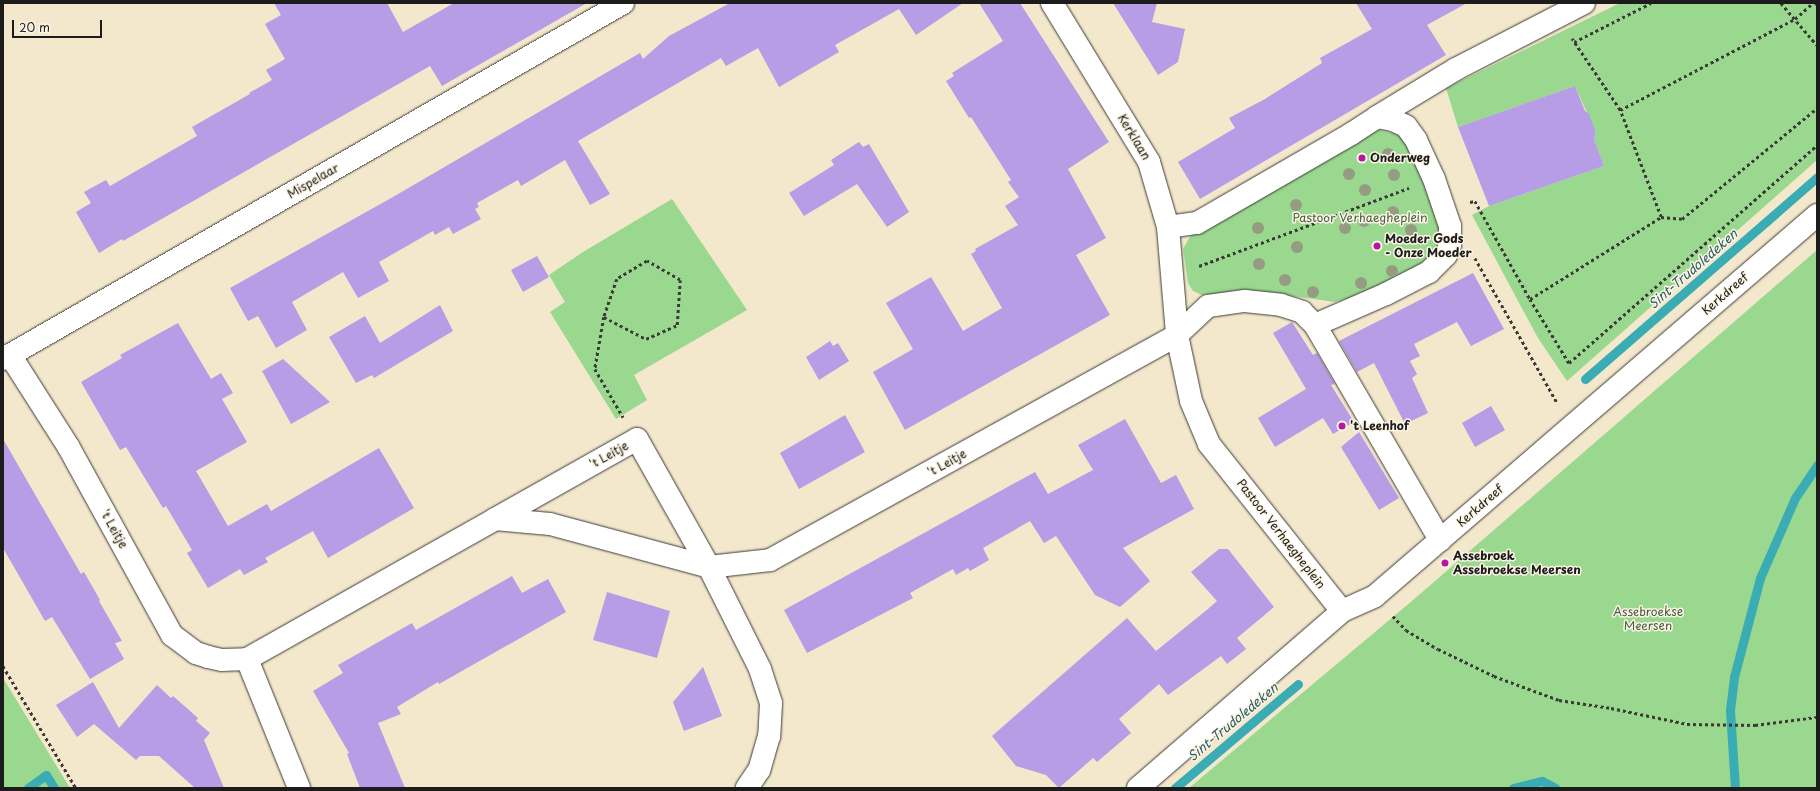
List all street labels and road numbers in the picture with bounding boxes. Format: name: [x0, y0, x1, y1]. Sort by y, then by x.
street label: Kerklaan: [1115, 111, 1153, 163]
street label: Mispelaar: [285, 161, 341, 201]
street label: Kerkdreef: [1699, 270, 1751, 318]
street label: 't Leitje: [587, 438, 631, 472]
street label: 't Leitje: [925, 446, 969, 480]
street label: Pastoor Verhaegheplein: [1234, 477, 1328, 591]
street label: Kerkdreef: [1454, 482, 1506, 530]
street label: 't Leitje: [97, 507, 131, 551]

